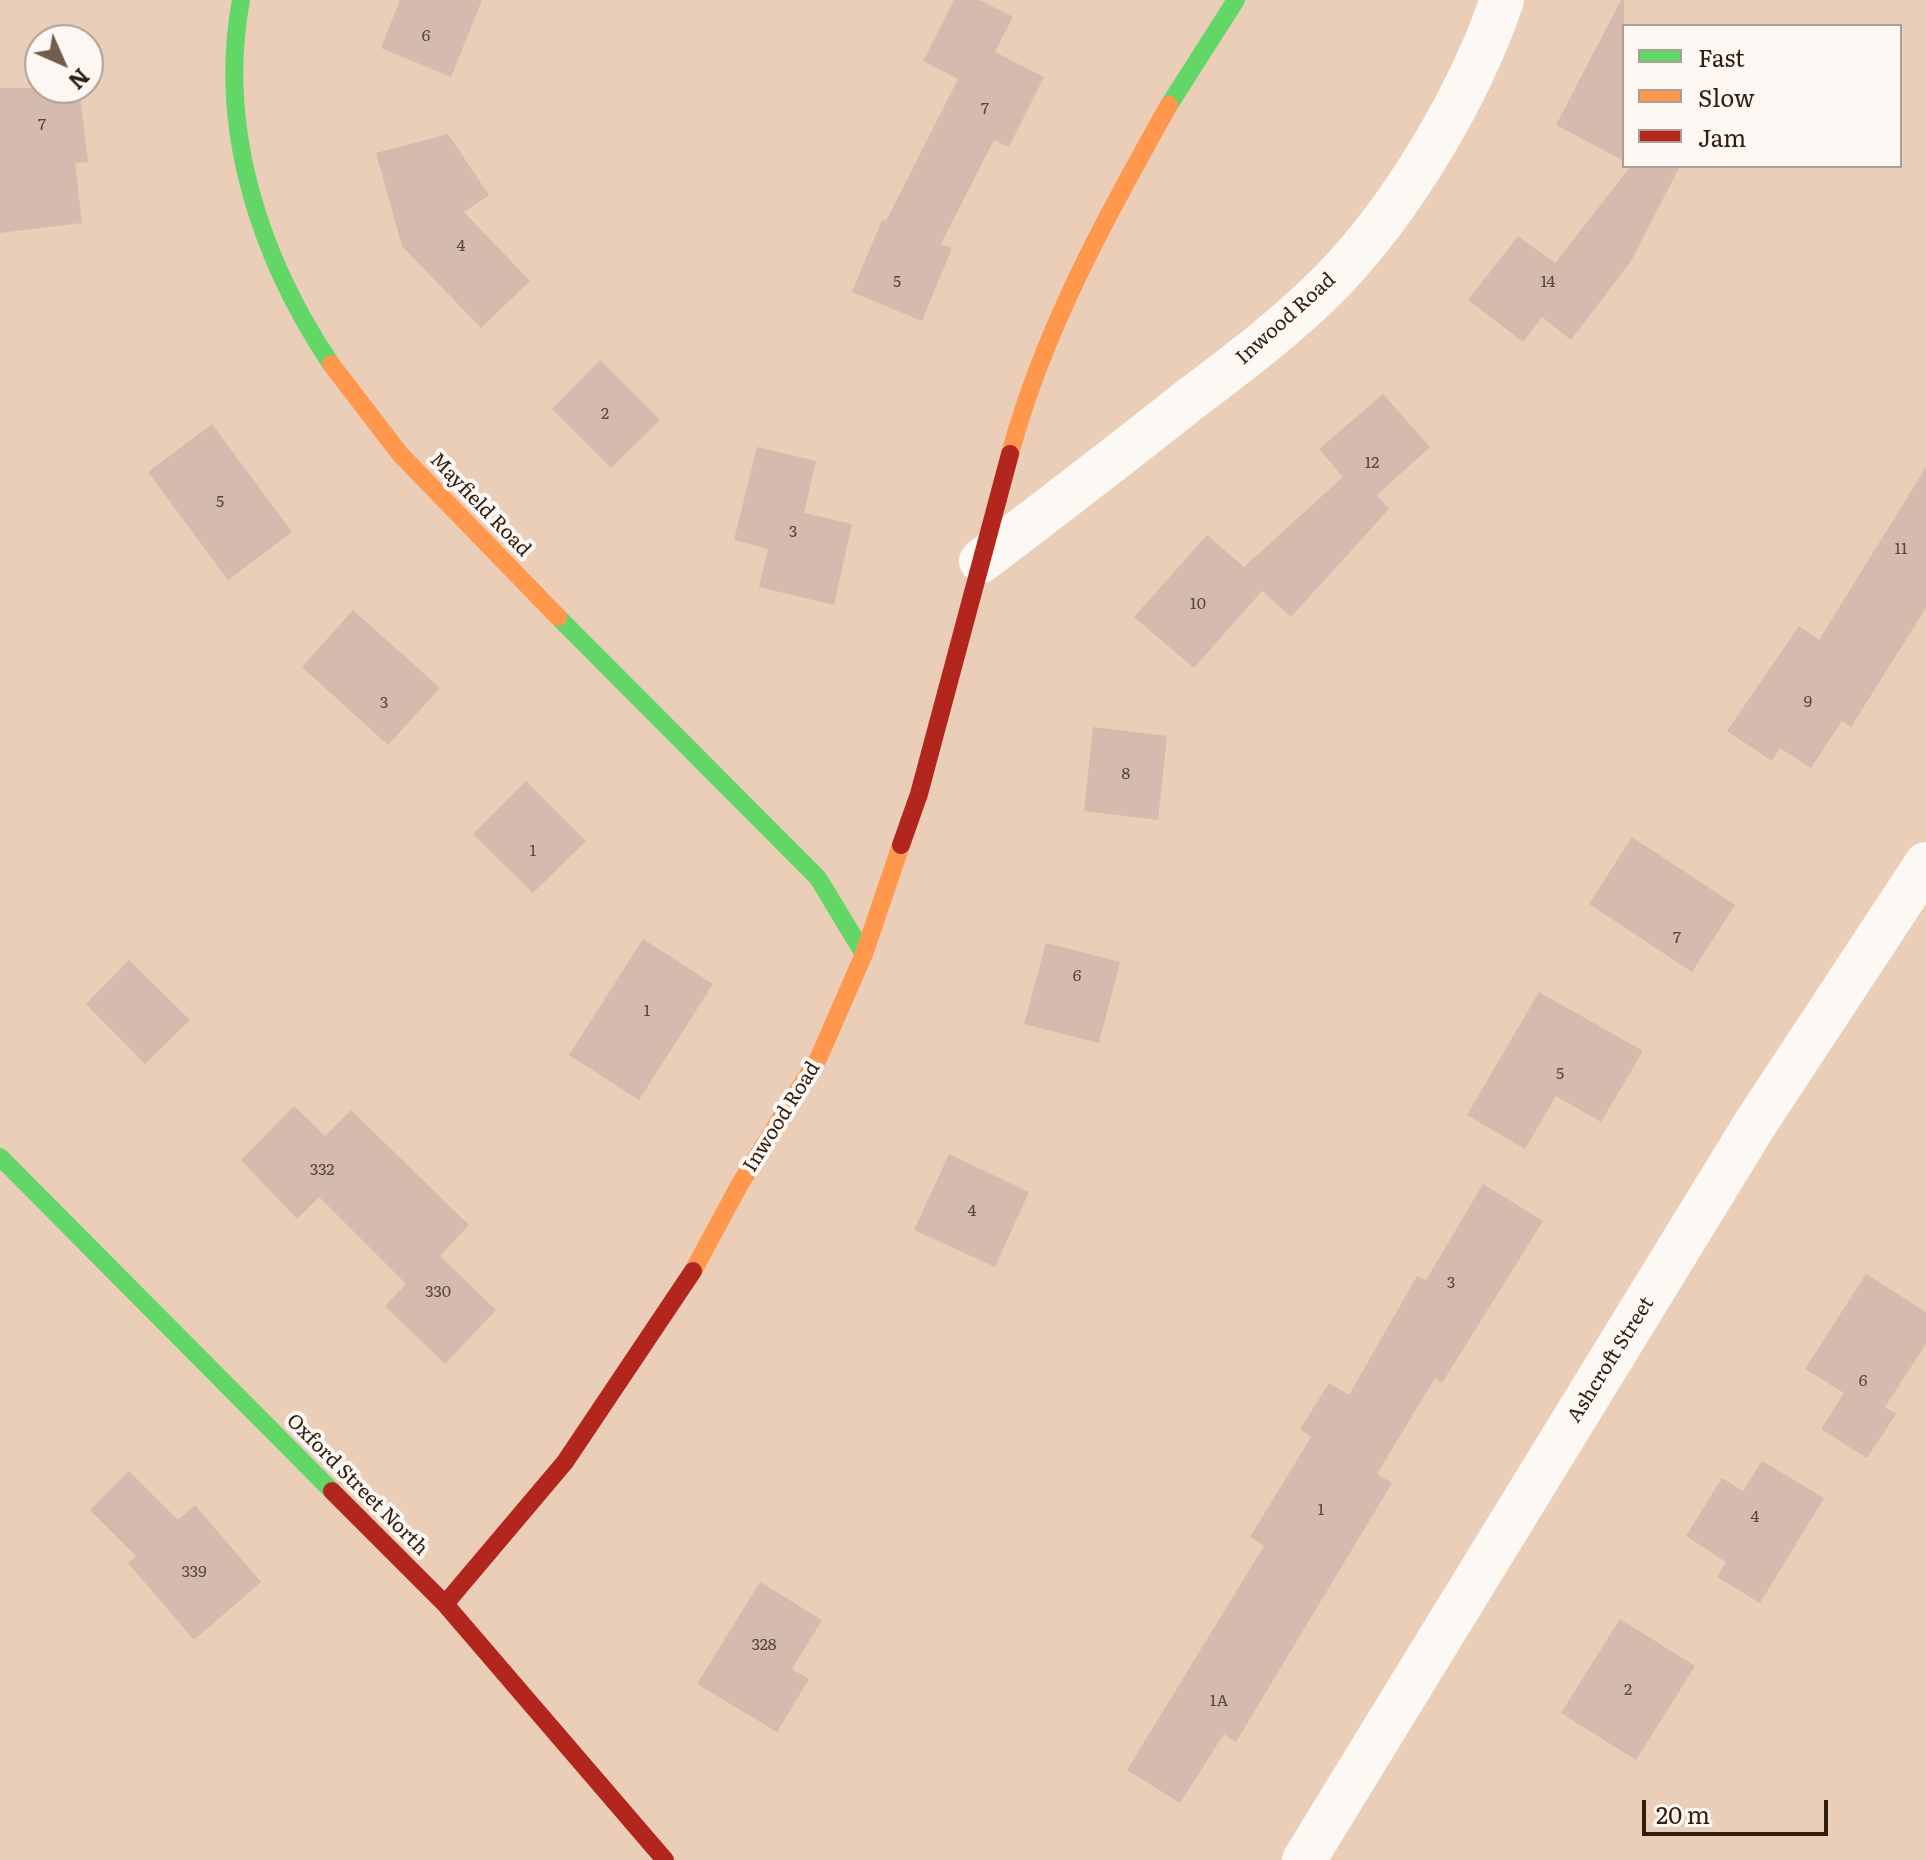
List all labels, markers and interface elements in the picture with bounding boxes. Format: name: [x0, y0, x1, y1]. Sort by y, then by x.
north arrow: [24, 24, 104, 104]
legend: [1622, 24, 1902, 168]
house number: 6: [422, 26, 430, 46]
text: Fast: [1698, 39, 1745, 74]
text: N: [62, 62, 98, 98]
text: Slow: [1698, 79, 1755, 114]
house number: 7: [981, 99, 989, 119]
house number: 7: [38, 115, 46, 135]
text: Jam: [1698, 119, 1746, 154]
house number: 4: [457, 236, 465, 256]
street label: Inwood Road: [1231, 268, 1341, 370]
house number: 5: [893, 272, 901, 292]
house number: 14: [1541, 272, 1555, 292]
house number: 2: [601, 404, 609, 424]
street label: Mayfield Road: [424, 448, 536, 562]
house number: 12: [1365, 453, 1379, 473]
house number: 5: [216, 492, 224, 512]
house number: 3: [789, 522, 797, 542]
house number: 11: [1894, 539, 1908, 559]
house number: 10: [1190, 594, 1206, 614]
house number: 9: [1804, 692, 1812, 712]
house number: 3: [380, 693, 388, 713]
house number: 8: [1122, 764, 1130, 784]
house number: 1: [530, 841, 536, 861]
house number: 7: [1673, 928, 1681, 948]
house number: 6: [1073, 966, 1081, 986]
house number: 1: [644, 1001, 650, 1021]
street label: Inwood Road: [738, 1057, 826, 1177]
house number: 5: [1556, 1064, 1564, 1084]
house number: 332: [310, 1160, 334, 1180]
house number: 4: [968, 1201, 976, 1221]
house number: 3: [1447, 1273, 1455, 1293]
house number: 330: [425, 1282, 451, 1302]
street label: Ashcroft Street: [1563, 1293, 1659, 1427]
house number: 6: [1859, 1371, 1867, 1391]
street label: Oxford Street North: [281, 1409, 433, 1561]
house number: 1: [1318, 1500, 1324, 1520]
house number: 4: [1751, 1507, 1759, 1527]
house number: 339: [181, 1562, 207, 1582]
house number: 328: [751, 1635, 777, 1655]
house number: 2: [1624, 1680, 1632, 1700]
house number: 1A: [1210, 1691, 1228, 1711]
scale bar: [1646, 1784, 1832, 1834]
text: 20 m: [1656, 1796, 1710, 1831]

